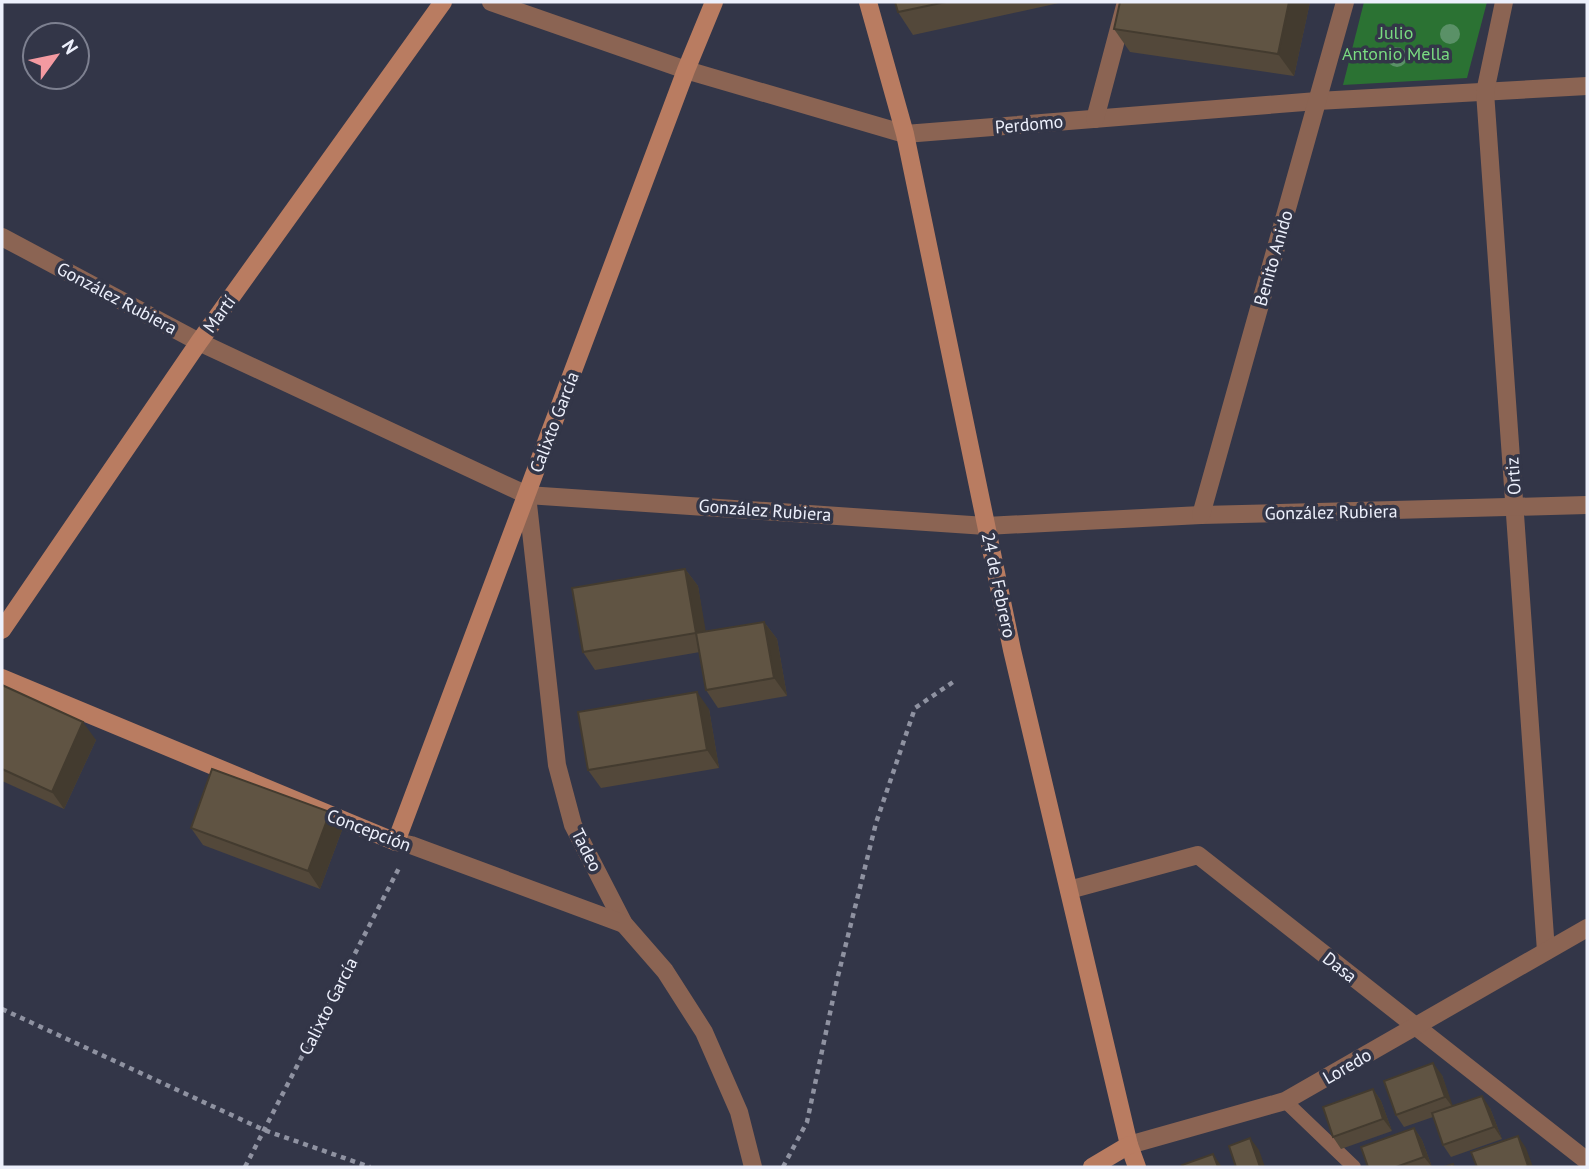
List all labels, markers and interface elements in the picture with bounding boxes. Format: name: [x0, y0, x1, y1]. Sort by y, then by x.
north arrow: [21, 21, 91, 91]
park label: Julio Antonio Mella: [1342, 21, 1450, 65]
text: N: [57, 35, 84, 59]
street label: Perdomo: [994, 110, 1064, 138]
street label: Benito Anido: [1248, 207, 1298, 309]
street label: González Rubiera: [53, 257, 181, 339]
street label: Martí: [198, 291, 240, 337]
street label: Calixto García: [524, 368, 584, 476]
street label: Ortiz: [1500, 456, 1526, 496]
street label: González Rubiera: [698, 494, 832, 526]
street label: González Rubiera: [1264, 499, 1398, 525]
street label: 24 de Febrero: [977, 530, 1021, 640]
street label: Concepción: [324, 803, 414, 857]
street label: Tadeo: [566, 825, 608, 875]
street label: Dasa: [1318, 946, 1362, 988]
street label: Calixto García: [294, 953, 362, 1059]
street label: Loredo: [1319, 1043, 1375, 1089]

